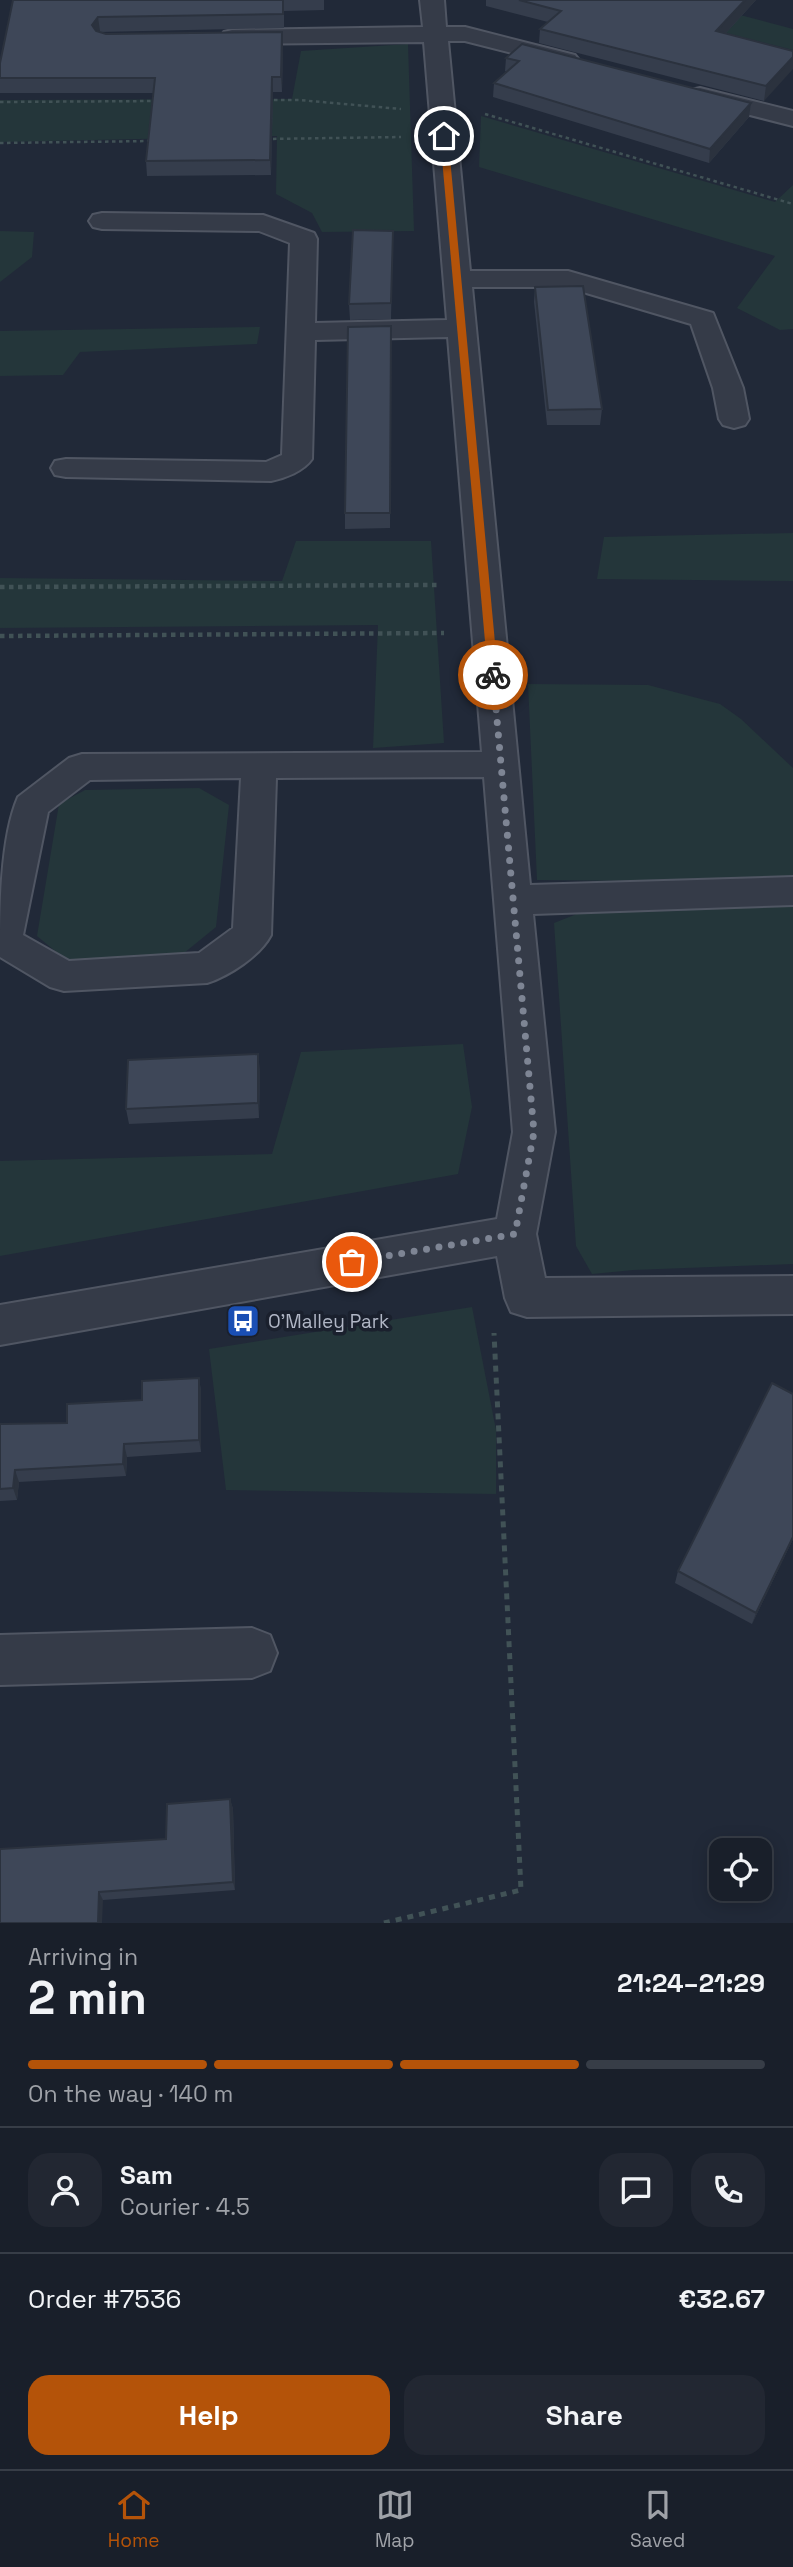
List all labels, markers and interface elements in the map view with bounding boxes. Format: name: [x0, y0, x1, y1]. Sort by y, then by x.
pin: [414, 106, 474, 166]
icon: home: [425, 117, 463, 155]
courier: [458, 640, 528, 710]
icon: bike: [474, 656, 512, 694]
pin: [322, 1232, 382, 1292]
icon: bag: [333, 1243, 371, 1281]
bus stop icon: O'Malley Park: [224, 1302, 262, 1340]
place label: O'Malley Park: [268, 1309, 389, 1334]
map controls: [709, 1838, 772, 1901]
button: locate: [709, 1838, 772, 1901]
text: Arriving in: [28, 1942, 138, 1972]
text: 21:24–21:29: [617, 1966, 765, 2000]
text: 2 min: [28, 1969, 147, 2027]
text: On the way · 140 m: [28, 2079, 233, 2109]
button: person: [28, 2153, 102, 2227]
button: chat: [599, 2153, 673, 2227]
button: phone: [691, 2153, 765, 2227]
text: Sam: [120, 2158, 173, 2192]
text: Courier · 4.5: [120, 2192, 250, 2222]
text: Order #7536: [28, 2282, 182, 2316]
text: €32.67: [679, 2282, 765, 2316]
button: Help: [28, 2375, 390, 2455]
button: Share: [404, 2375, 765, 2455]
tab: Home: [108, 2486, 159, 2553]
tab: Map: [375, 2486, 414, 2553]
tab: Saved: [630, 2486, 685, 2553]

